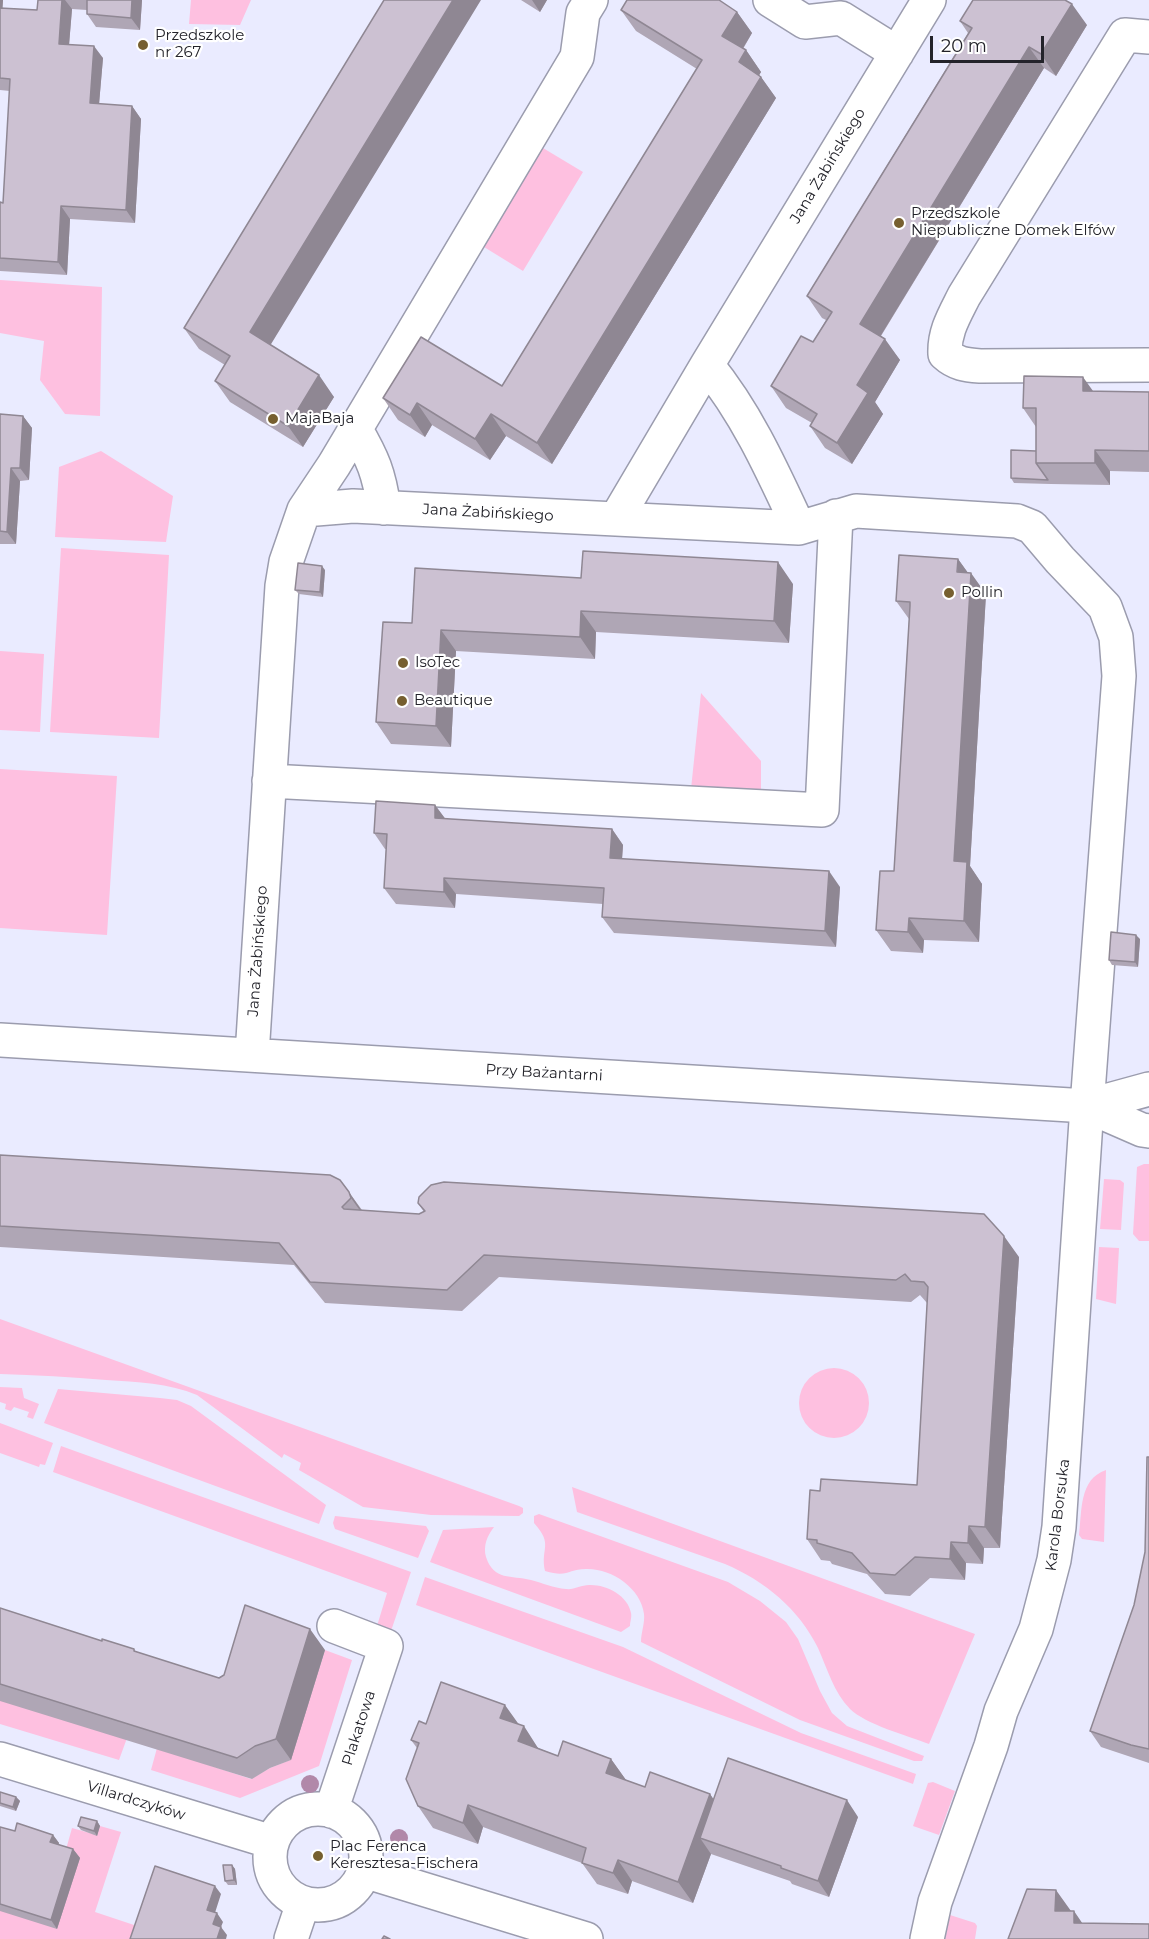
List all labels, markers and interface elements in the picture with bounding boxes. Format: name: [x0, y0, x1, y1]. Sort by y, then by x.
scale bar: [933, 24, 1047, 62]
place label: Przedszkole nr 267: [155, 27, 244, 62]
text: 20 m: [941, 35, 987, 57]
marker: Przedszkole nr 267: [136, 38, 150, 52]
street label: Jana Żabińskiego: [786, 105, 870, 227]
place label: Przedszkole Niepubliczne Domek Elfów: [911, 205, 1115, 240]
marker: Przedszkole Niepubliczne Domek Elfów: [892, 216, 906, 230]
place label: MajaBaja: [285, 410, 354, 428]
marker: MajaBaja: [266, 412, 280, 426]
street label: Jana Żabińskiego: [422, 501, 554, 525]
place label: Pollin: [961, 584, 1003, 602]
marker: Pollin: [942, 586, 956, 600]
place label: IsoTec: [415, 654, 460, 672]
marker: IsoTec: [396, 656, 410, 670]
place label: Beautique: [414, 692, 493, 710]
marker: Beautique: [395, 694, 409, 708]
street label: Jana Żabińskiego: [244, 885, 272, 1017]
street label: Przy Bażantarni: [485, 1061, 603, 1085]
street label: Karola Borsuka: [1042, 1458, 1074, 1572]
street label: Plakatowa: [338, 1688, 380, 1768]
street label: Villardczyków: [85, 1777, 187, 1825]
place label: Plac Ferenca Keresztesa-Fischera: [330, 1838, 479, 1873]
marker: Plac Ferenca Keresztesa-Fischera: [311, 1849, 325, 1863]

